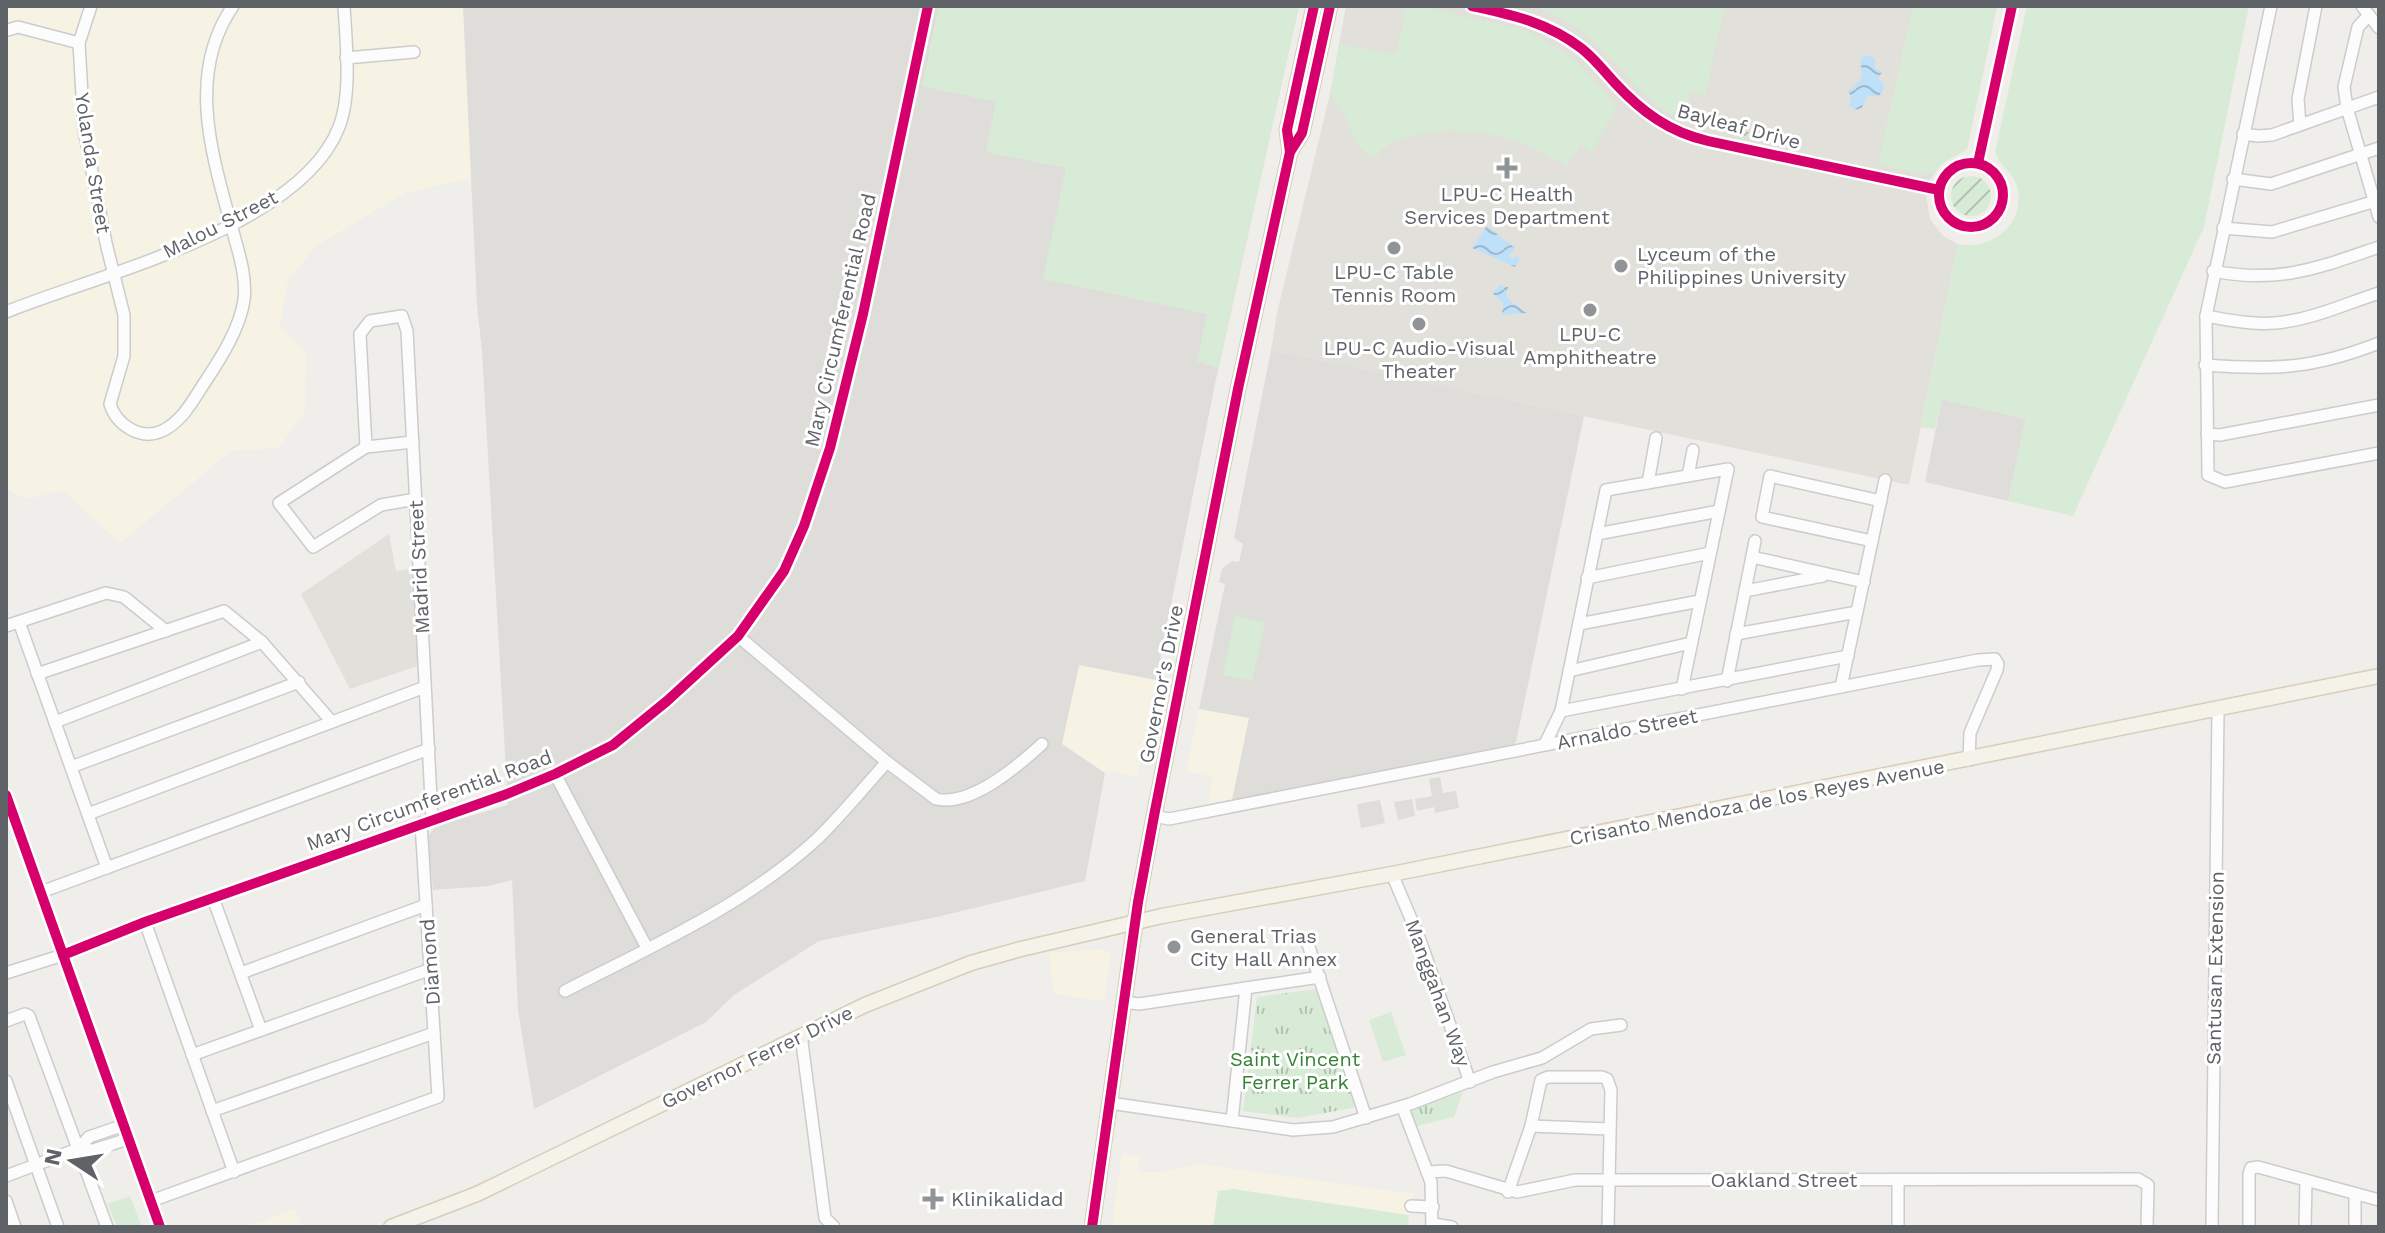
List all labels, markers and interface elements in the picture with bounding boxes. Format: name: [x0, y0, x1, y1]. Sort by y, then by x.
street label: Yolanda Street: [70, 91, 116, 236]
street label: Bayleaf Drive: [1675, 98, 1803, 154]
marker: LPU-C Health Services Department: [1496, 157, 1518, 179]
place label: LPU-C Health Services Department: [1404, 182, 1610, 229]
street label: Malou Street: [159, 184, 282, 263]
street label: Mary Circumferential Road: [799, 191, 881, 449]
marker: LPU-C Table Tennis Room: [1385, 239, 1403, 257]
place label: Lyceum of the Philippines University: [1637, 242, 1847, 289]
marker: Lyceum of the Philippines University: [1612, 257, 1630, 275]
place label: LPU-C Table Tennis Room: [1332, 260, 1456, 307]
marker: LPU-C Amphitheatre: [1581, 301, 1599, 319]
marker: LPU-C Audio-Visual Theater: [1410, 315, 1428, 333]
place label: LPU-C Amphitheatre: [1523, 322, 1657, 369]
place label: LPU-C Audio-Visual Theater: [1323, 336, 1515, 383]
street label: Madrid Street: [403, 499, 434, 634]
street label: Governor's Drive: [1134, 603, 1188, 765]
street label: Arnaldo Street: [1555, 703, 1700, 754]
street label: Mary Circumferential Road: [303, 744, 555, 856]
street label: Crisanto Mendoza de los Reyes Avenue: [1567, 754, 1947, 850]
street label: Santusan Extension: [2201, 871, 2229, 1065]
street label: Manggahan Way: [1400, 916, 1476, 1071]
street label: Diamond: [415, 918, 445, 1006]
place label: General Trias City Hall Annex: [1190, 924, 1337, 971]
marker: General Trias City Hall Annex: [1165, 938, 1183, 956]
street label: Governor Ferrer Drive: [657, 1000, 857, 1114]
park label: Saint Vincent Ferrer Park: [1230, 1047, 1361, 1094]
north arrow: [32, 1121, 112, 1201]
text: N: [39, 1146, 67, 1168]
street label: Oakland Street: [1711, 1168, 1858, 1192]
place label: Klinikalidad: [951, 1187, 1064, 1211]
marker: Klinikalidad: [922, 1188, 944, 1210]

